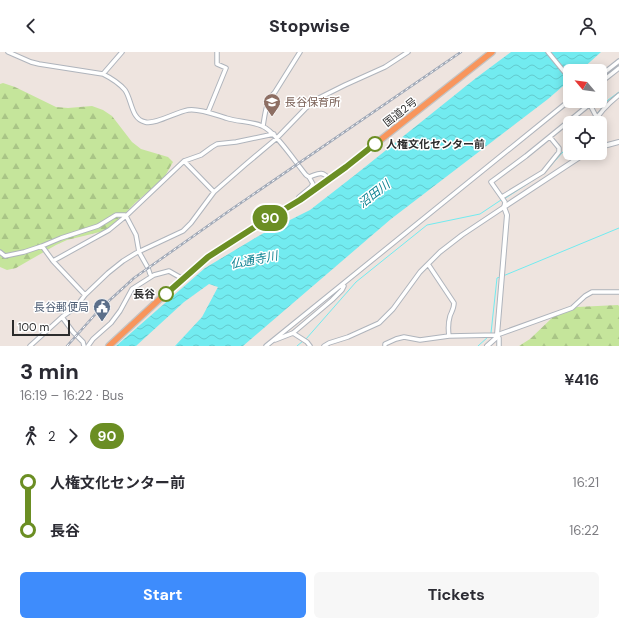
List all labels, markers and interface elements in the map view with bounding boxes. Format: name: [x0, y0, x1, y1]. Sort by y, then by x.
text: Stopwise: [269, 14, 350, 38]
icon: back: [20, 15, 42, 37]
icon: person: [577, 15, 599, 37]
north arrow: [563, 64, 607, 108]
map controls: [563, 64, 607, 160]
school or university icon: 長谷保育所: [262, 92, 282, 117]
street label: 国道2号: [380, 94, 420, 130]
place label: 長谷保育所: [285, 95, 341, 109]
button: locate: [563, 116, 607, 160]
marker: 人権文化センター前: [367, 136, 383, 152]
place label: 人権文化センター前: [386, 137, 485, 151]
water label: 沼田川: [355, 175, 395, 211]
line badge: 90: [252, 205, 288, 231]
text: 90: [261, 209, 279, 227]
water label: 仏通寺川: [229, 247, 281, 272]
marker: 長谷: [158, 286, 174, 302]
place label: 長谷: [133, 287, 155, 301]
public building icon: 長谷郵便局: [92, 297, 112, 322]
place label: 長谷郵便局: [34, 300, 89, 314]
scale bar: [12, 318, 70, 337]
text: 100 m: [18, 320, 49, 334]
text: 3 min: [20, 357, 79, 386]
text: ¥416: [565, 370, 599, 390]
text: 16:19 – 16:22 · Bus: [20, 387, 124, 404]
icon: walk: [20, 425, 42, 447]
icon: forward: [62, 425, 84, 447]
text: 90: [98, 427, 116, 445]
text: 2: [48, 428, 56, 445]
text: 人権文化センター前: [50, 473, 185, 493]
text: 16:21: [573, 474, 599, 491]
text: 長谷: [50, 521, 80, 541]
text: 16:22: [569, 522, 599, 539]
button: Start: [20, 572, 306, 618]
button: Tickets: [314, 572, 599, 618]

